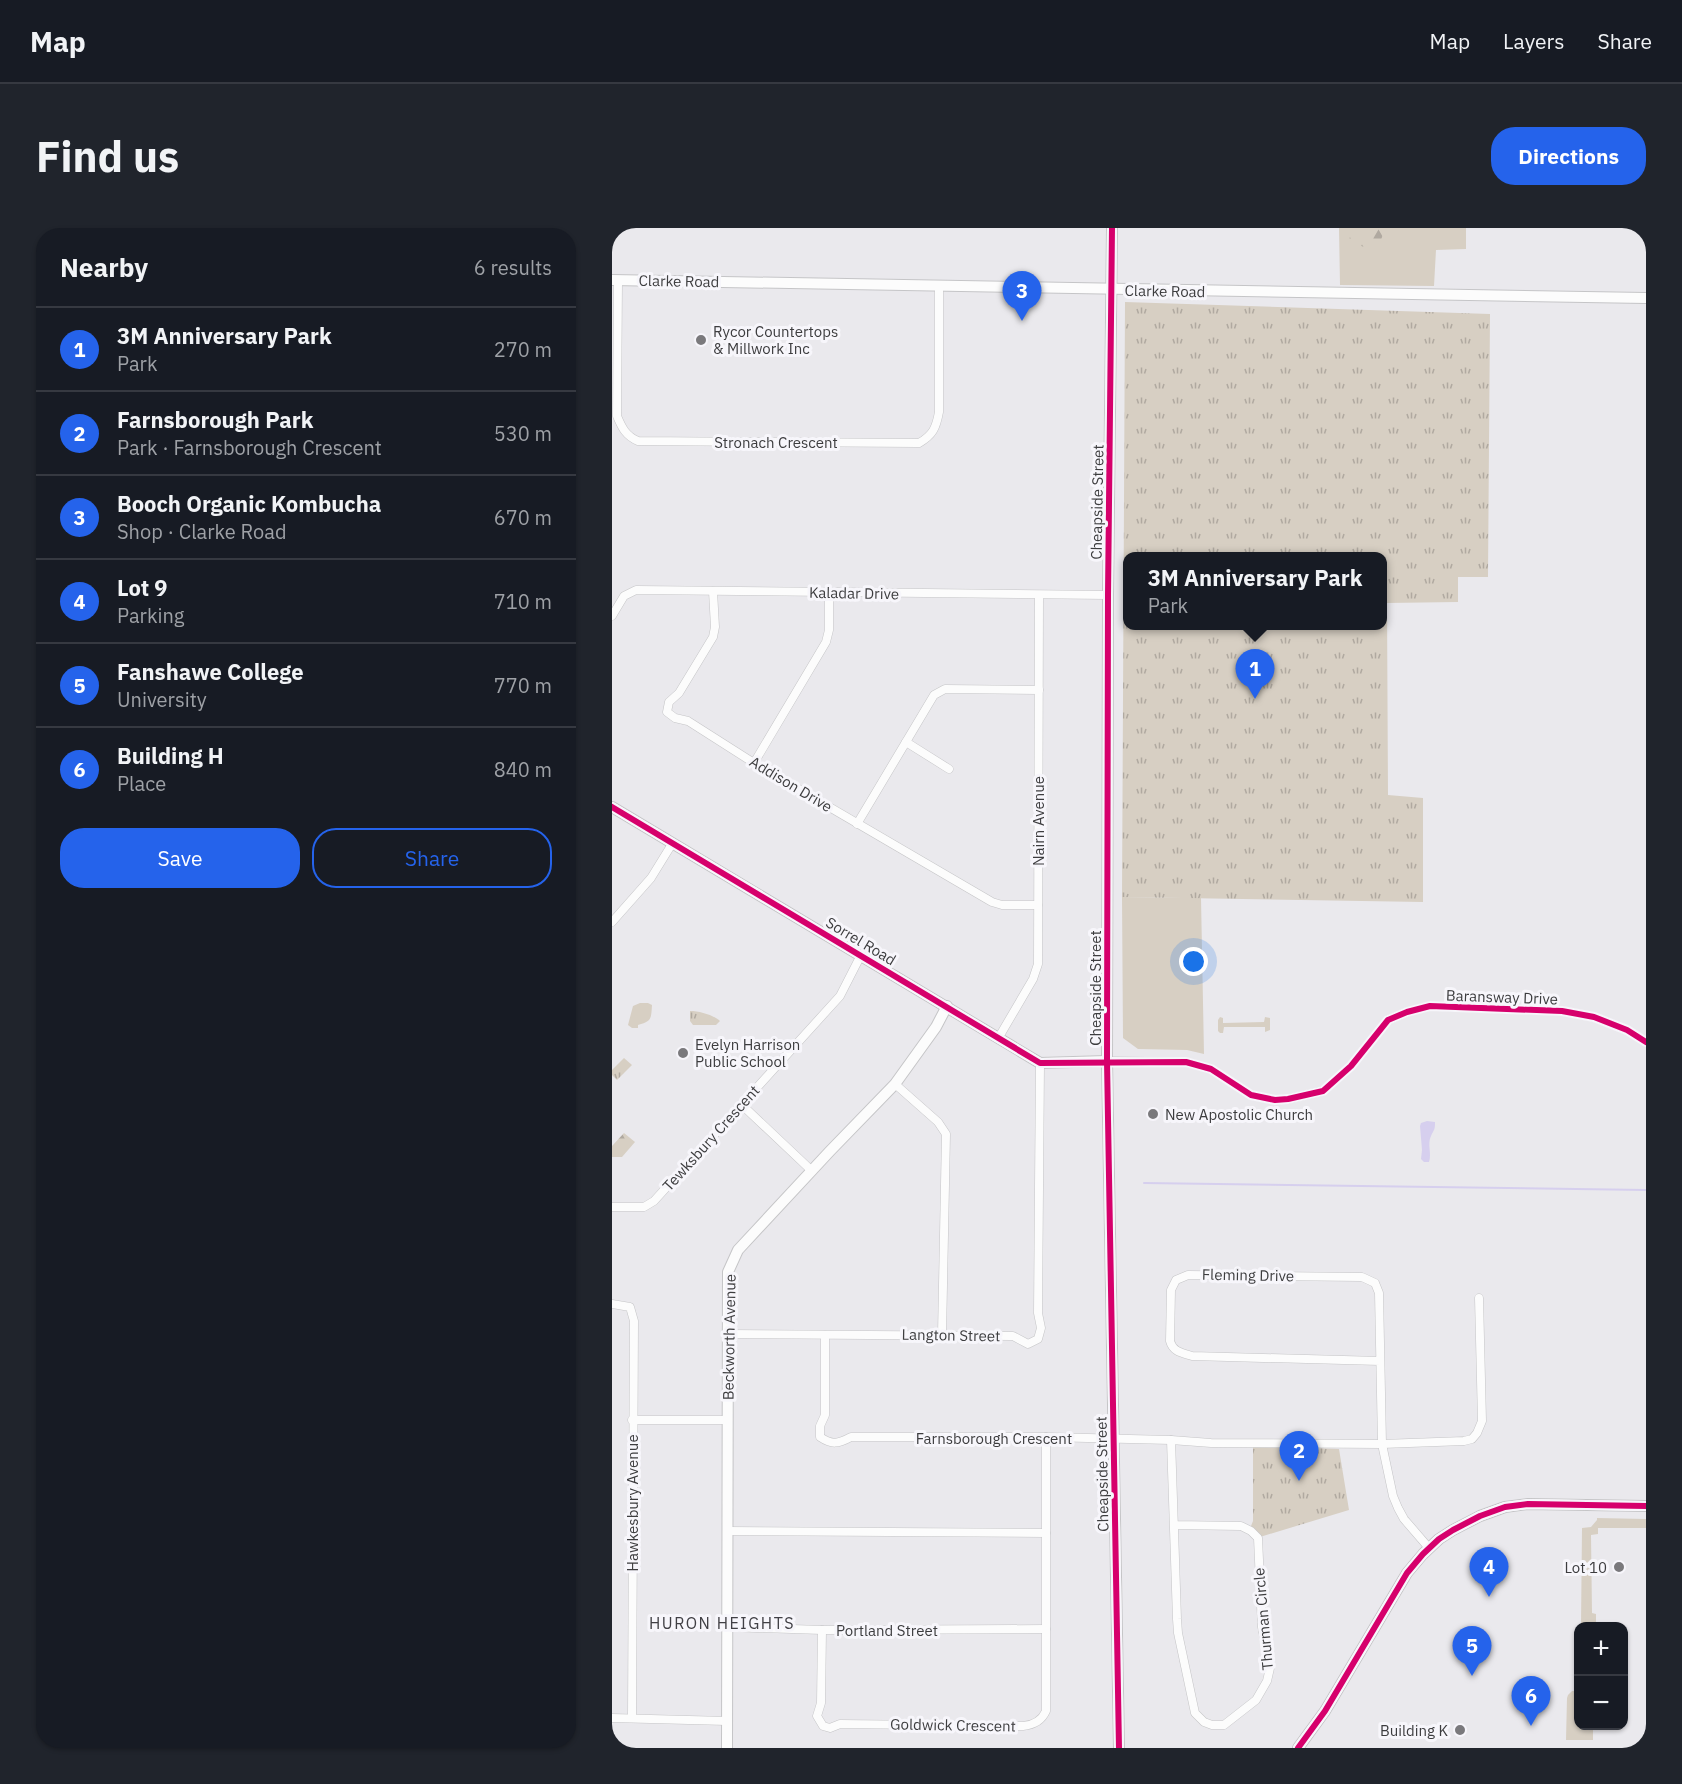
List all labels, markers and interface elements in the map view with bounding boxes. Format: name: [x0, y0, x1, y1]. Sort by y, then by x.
text: Map: [30, 23, 86, 60]
text: Map: [1430, 27, 1470, 55]
text: Layers: [1503, 27, 1565, 55]
text: Share: [1598, 27, 1652, 55]
button: Directions: [1491, 127, 1646, 185]
text: Find us: [36, 129, 179, 184]
text: Nearby: [60, 250, 148, 284]
text: 6 results: [474, 254, 552, 281]
street label: Clarke Road: [638, 271, 720, 291]
pin: 3: [1002, 272, 1042, 321]
street label: Clarke Road: [1124, 281, 1206, 301]
text: 3M Anniversary Park: [117, 321, 332, 350]
place label: Rycor Countertops & Millwork Inc: [713, 322, 838, 358]
marker: Rycor Countertops & Millwork Inc: [694, 333, 708, 347]
text: 1: [74, 336, 86, 363]
text: 270 m: [494, 336, 552, 363]
text: Park: [117, 350, 157, 377]
text: Farnsborough Park: [117, 405, 313, 434]
text: 2: [74, 420, 86, 447]
text: 530 m: [494, 420, 552, 447]
street label: Stronach Crescent: [714, 433, 838, 452]
text: Park · Farnsborough Crescent: [117, 434, 382, 461]
street label: Cheapside Street: [1086, 444, 1108, 560]
text: Booch Organic Kombucha: [117, 489, 381, 518]
text: 3: [74, 504, 86, 531]
text: 670 m: [494, 504, 552, 531]
text: Shop · Clarke Road: [117, 518, 287, 545]
popup: [1123, 552, 1387, 630]
text: 3M Anniversary Park: [1148, 563, 1362, 592]
text: Lot 9: [117, 573, 168, 602]
street label: Kaladar Drive: [809, 583, 899, 603]
text: 4: [74, 588, 86, 615]
text: 710 m: [494, 588, 552, 615]
text: Park: [1148, 592, 1188, 619]
text: Parking: [117, 602, 184, 629]
pin: 1: [1236, 650, 1274, 699]
text: Fanshawe College: [117, 657, 304, 686]
text: 5: [74, 672, 86, 699]
text: 770 m: [494, 672, 552, 699]
text: University: [117, 686, 207, 713]
text: Building H: [117, 741, 224, 770]
street label: Addison Drive: [746, 752, 836, 816]
text: 6: [74, 756, 86, 783]
text: 840 m: [494, 756, 552, 783]
text: Place: [117, 770, 166, 797]
street label: Nairn Avenue: [1029, 776, 1048, 866]
button: Save: [60, 828, 300, 888]
button: Share: [312, 828, 552, 888]
street label: Sorrel Road: [823, 913, 899, 969]
street label: Cheapside Street: [1086, 930, 1105, 1046]
your location: [1179, 947, 1208, 976]
street label: Baransway Drive: [1446, 986, 1558, 1008]
place label: Evelyn Harrison Public School: [695, 1035, 800, 1071]
marker: Evelyn Harrison Public School: [676, 1046, 690, 1060]
street label: Tewksbury Crescent: [658, 1081, 764, 1195]
place label: New Apostolic Church: [1165, 1105, 1313, 1124]
marker: New Apostolic Church: [1146, 1107, 1160, 1121]
street label: Fleming Drive: [1202, 1265, 1294, 1285]
street label: Beckworth Avenue: [718, 1274, 740, 1400]
street label: Langton Street: [901, 1325, 1001, 1345]
street label: Cheapside Street: [1091, 1416, 1113, 1532]
street label: Farnsborough Crescent: [916, 1429, 1072, 1448]
pin: 2: [1280, 1432, 1318, 1481]
street label: Hawkesbury Avenue: [623, 1434, 642, 1572]
pin: 4: [1470, 1548, 1508, 1597]
place label: Lot 10: [1564, 1558, 1607, 1577]
marker: Lot 10: [1612, 1560, 1626, 1574]
street label: Thurman Circle: [1249, 1567, 1277, 1671]
district label: HURON HEIGHTS: [649, 1613, 795, 1633]
street label: Portland Street: [836, 1621, 938, 1640]
map controls: [1574, 1622, 1628, 1730]
button: +: [1574, 1622, 1628, 1676]
pin: 5: [1452, 1626, 1492, 1676]
pin: 6: [1512, 1676, 1550, 1726]
button: −: [1574, 1676, 1628, 1730]
street label: Goldwick Crescent: [890, 1714, 1016, 1736]
place label: Building K: [1380, 1721, 1448, 1740]
marker: Building K: [1453, 1723, 1467, 1737]

